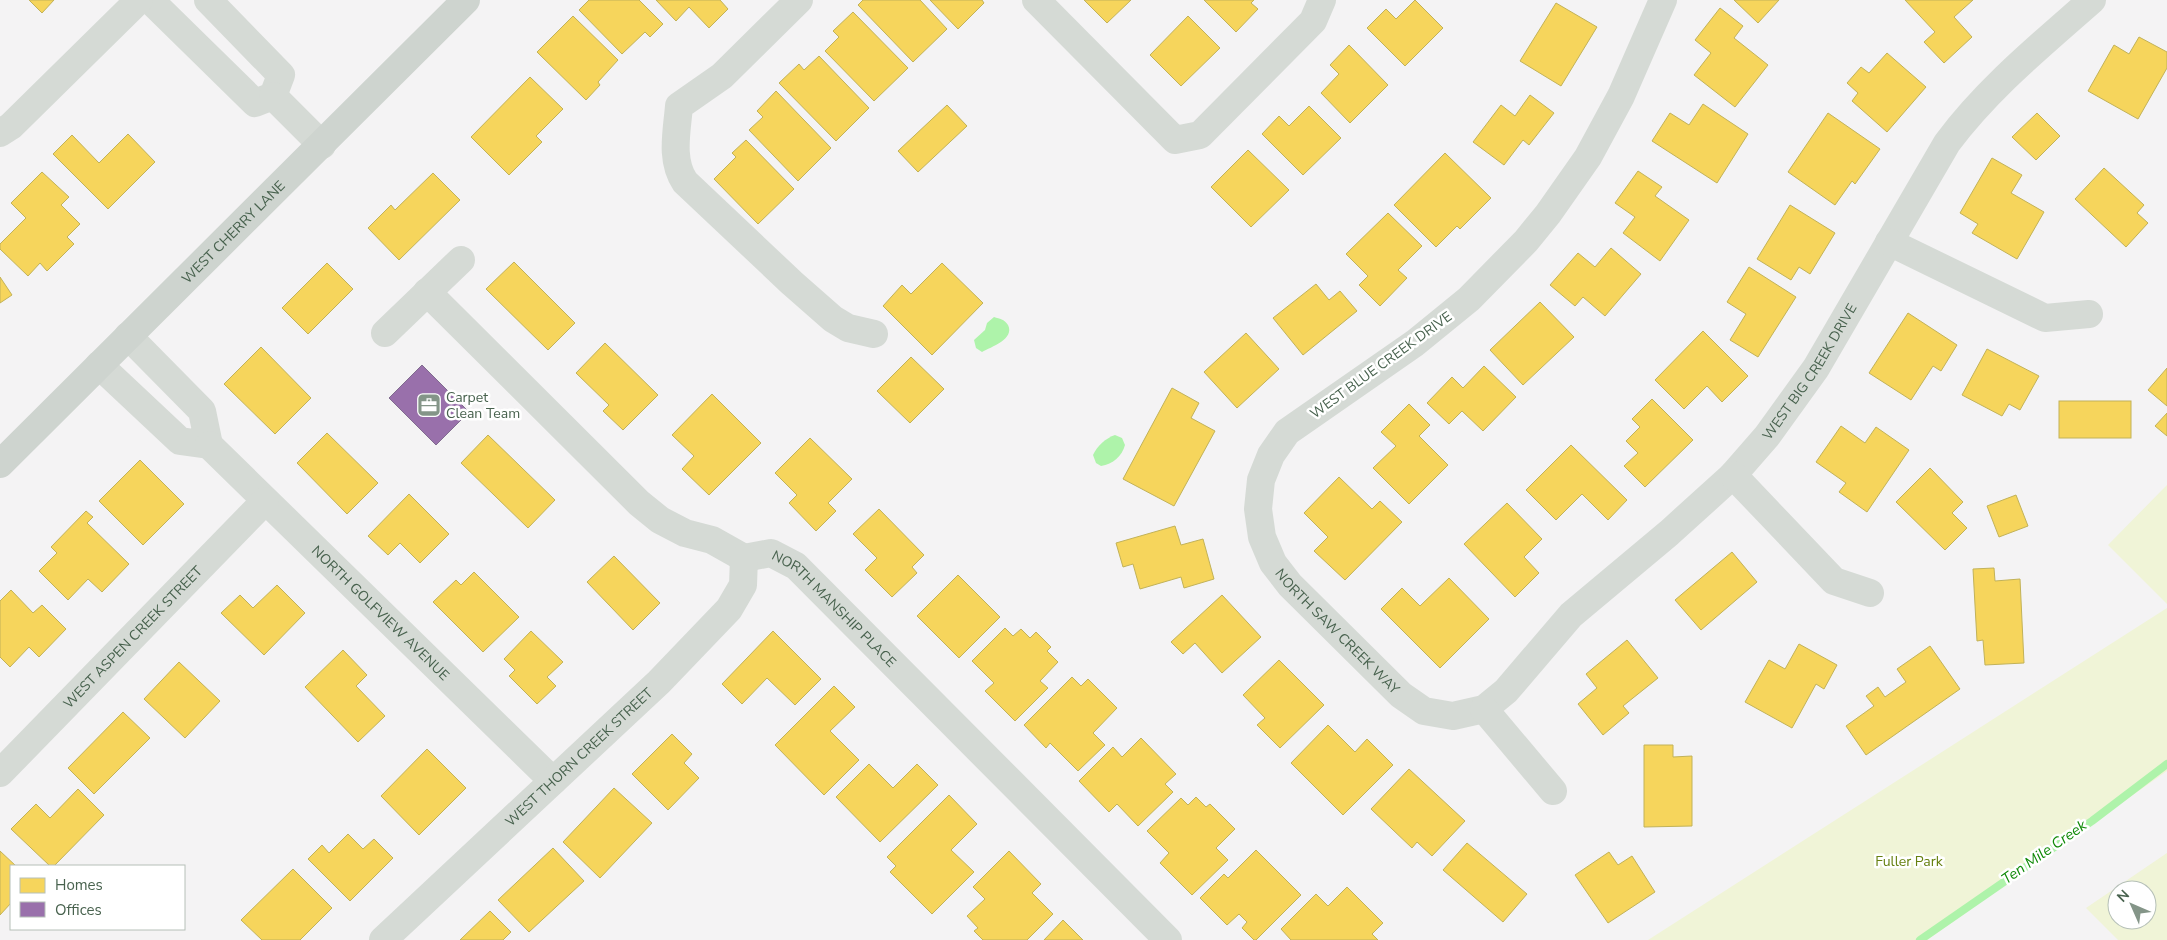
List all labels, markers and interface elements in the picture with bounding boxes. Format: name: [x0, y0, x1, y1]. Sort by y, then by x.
street label: WEST CHERRY LANE: [177, 176, 289, 288]
street label: WEST BIG CREEK DRIVE: [1758, 300, 1861, 444]
street label: WEST BLUE CREEK DRIVE: [1306, 307, 1456, 423]
place label: Carpet Clean Team: [446, 388, 520, 423]
office icon: Carpet Clean Team: [416, 392, 442, 418]
street label: NORTH GOLFVIEW AVENUE: [308, 541, 454, 684]
street label: NORTH MANSHIP PLACE: [769, 546, 901, 671]
street label: WEST ASPEN CREEK STREET: [59, 561, 207, 712]
street label: NORTH SAW CREEK WAY: [1271, 564, 1404, 698]
street label: WEST THORN CREEK STREET: [501, 683, 657, 831]
water label: Ten Mile Creek: [1997, 815, 2091, 889]
park label: Fuller Park: [1875, 852, 1944, 871]
legend: [10, 865, 185, 930]
text: Homes: [55, 875, 103, 895]
north arrow: [2107, 880, 2157, 930]
text: N: [2113, 886, 2134, 907]
text: Offices: [55, 900, 102, 920]

